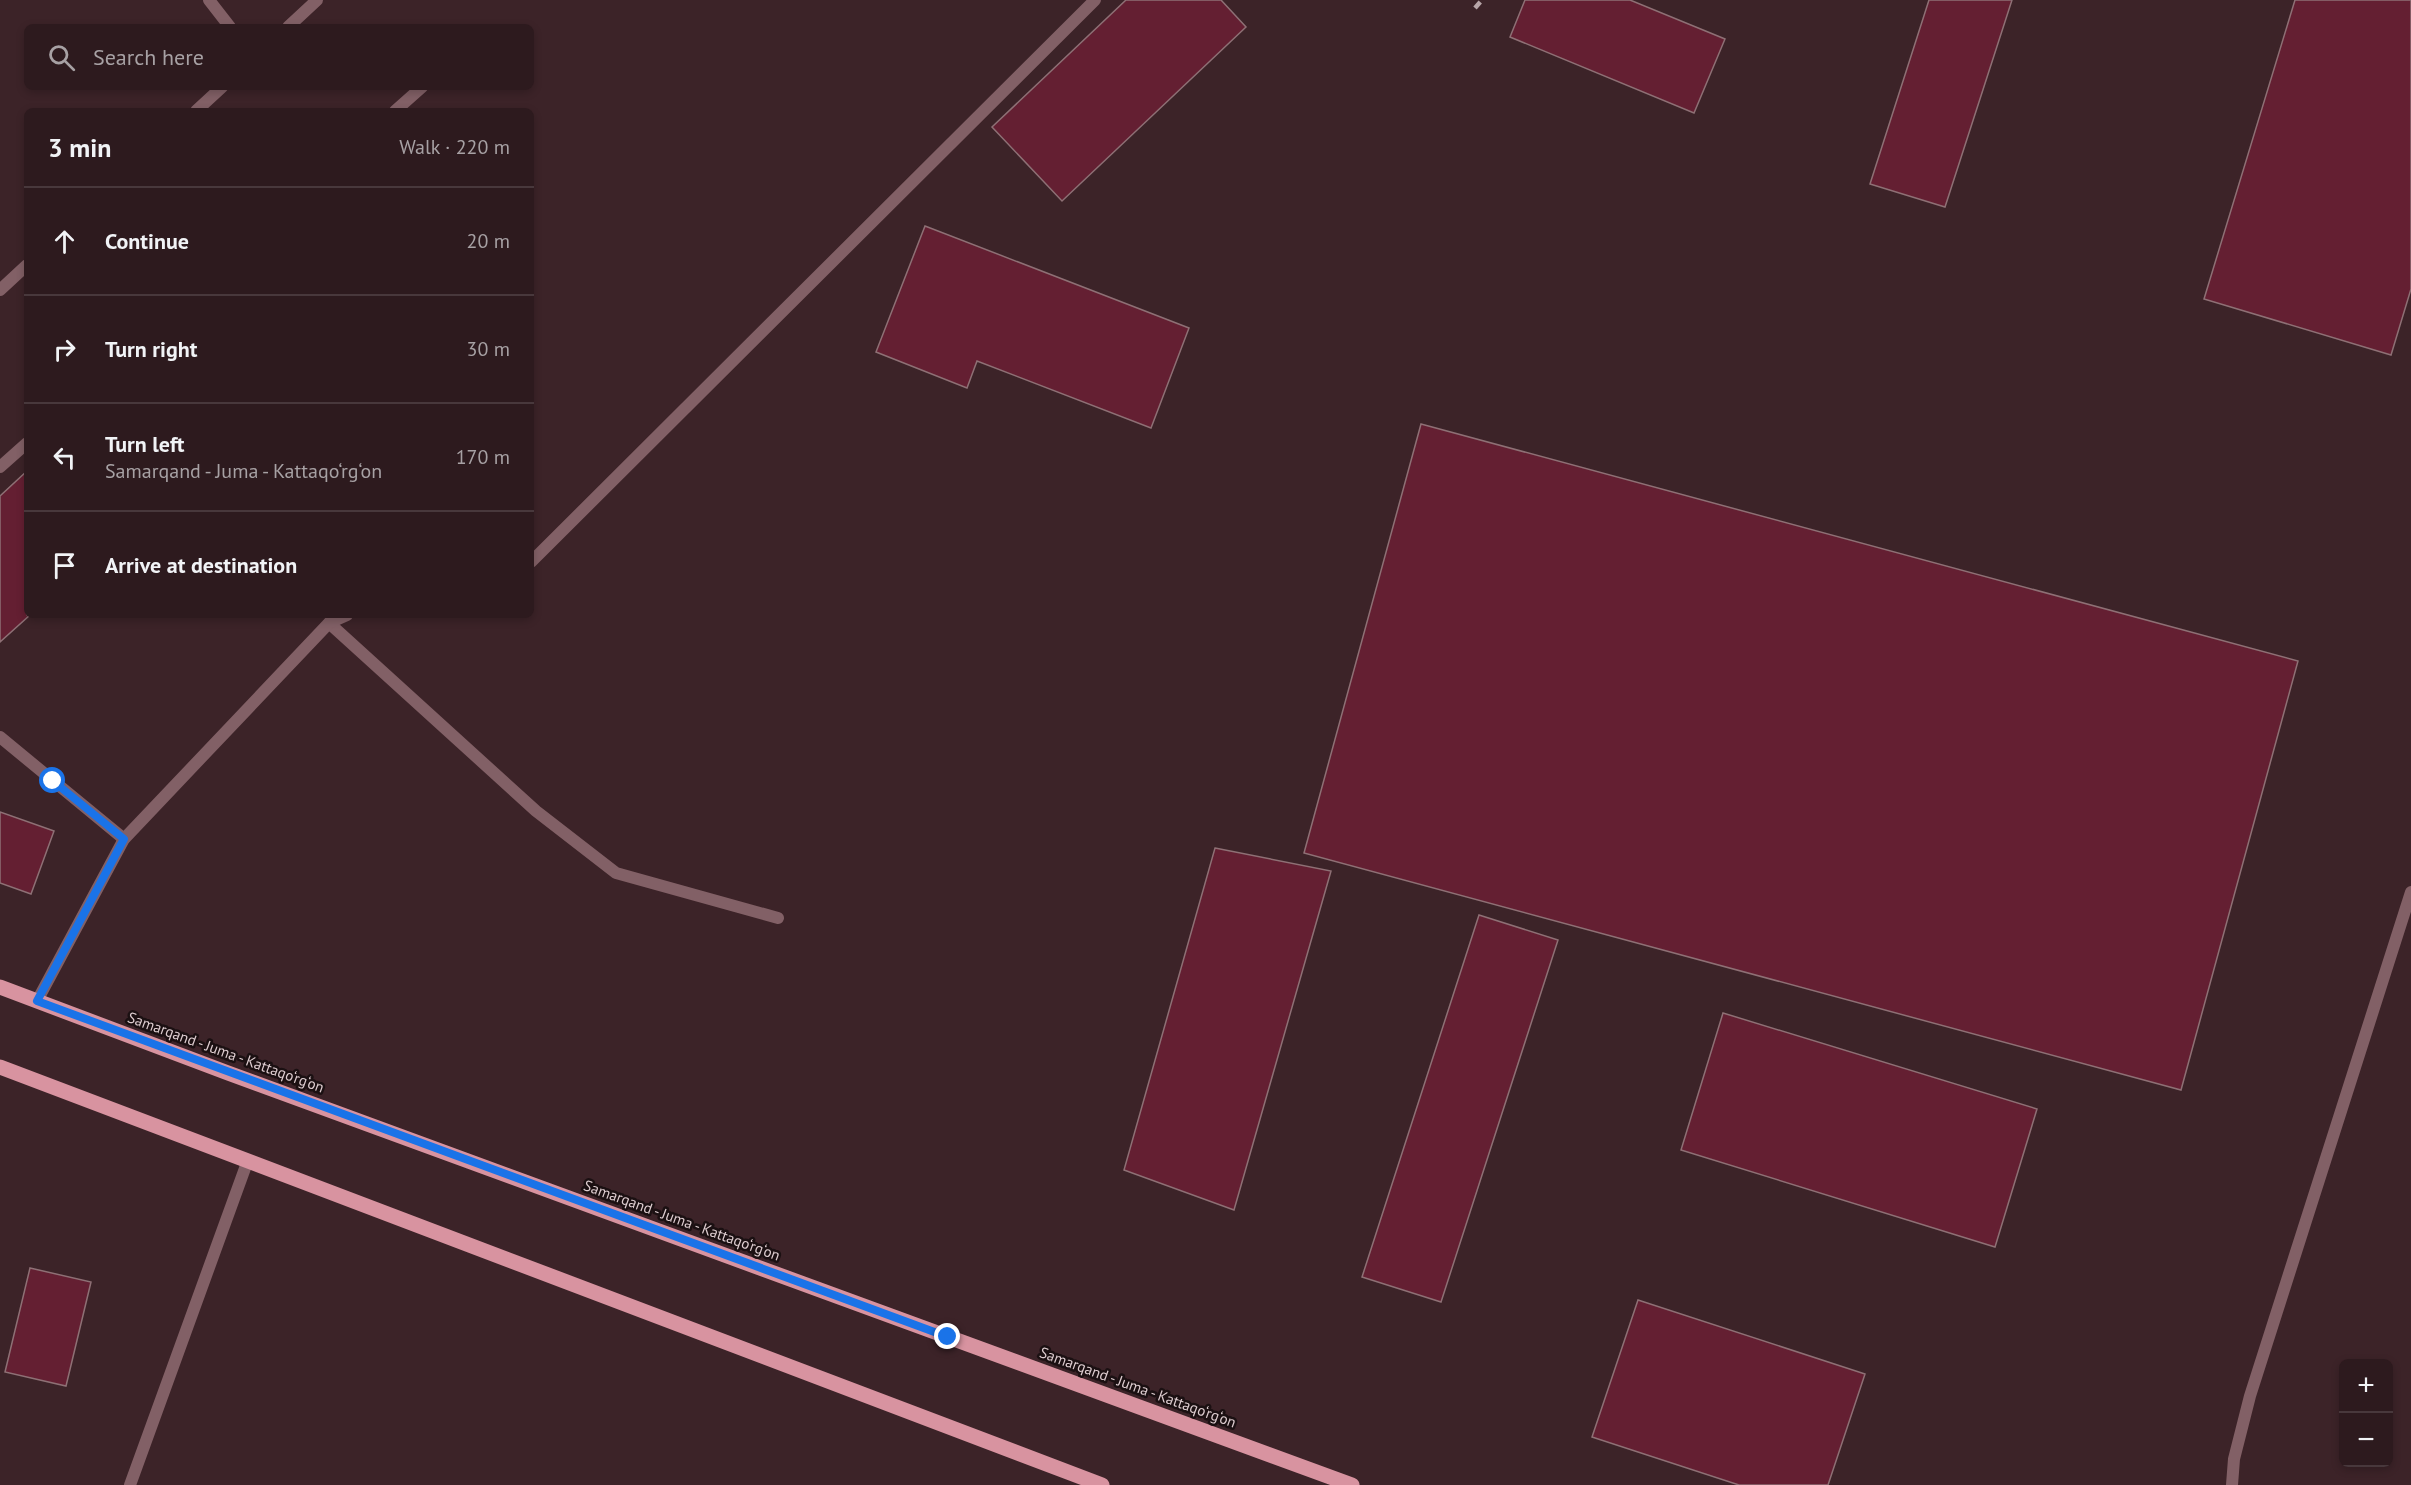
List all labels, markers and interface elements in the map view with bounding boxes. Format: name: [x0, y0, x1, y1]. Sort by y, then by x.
search box: [24, 24, 534, 90]
icon: search: [45, 41, 78, 74]
text: Search here: [93, 43, 204, 71]
text: 3 min: [48, 131, 111, 164]
text: Walk · 220 m: [399, 134, 510, 160]
icon: ahead: [48, 225, 81, 258]
text: Continue: [105, 227, 189, 255]
text: 20 m: [467, 228, 510, 254]
icon: right: [48, 333, 81, 366]
text: Turn right: [105, 335, 197, 363]
text: 30 m: [467, 336, 510, 362]
text: Turn left: [105, 430, 185, 458]
icon: left: [48, 441, 81, 474]
text: 170 m: [456, 444, 510, 470]
text: Samarqand - Juma - Kattaqo‘rg‘on: [105, 458, 382, 484]
icon: arrive: [48, 549, 81, 582]
text: Arrive at destination: [105, 551, 297, 579]
route start: [39, 767, 65, 793]
street label: Samarqand - Juma - Kattaqo‘rg‘on: [125, 1008, 327, 1096]
street label: Samarqand - Juma - Kattaqo‘rg‘on: [581, 1176, 783, 1264]
route end: [934, 1323, 960, 1349]
street label: Samarqand - Juma - Kattaqo‘rg‘on: [1037, 1343, 1239, 1431]
map controls: [2339, 1359, 2393, 1467]
button: +: [2339, 1359, 2393, 1413]
button: −: [2339, 1413, 2393, 1467]

